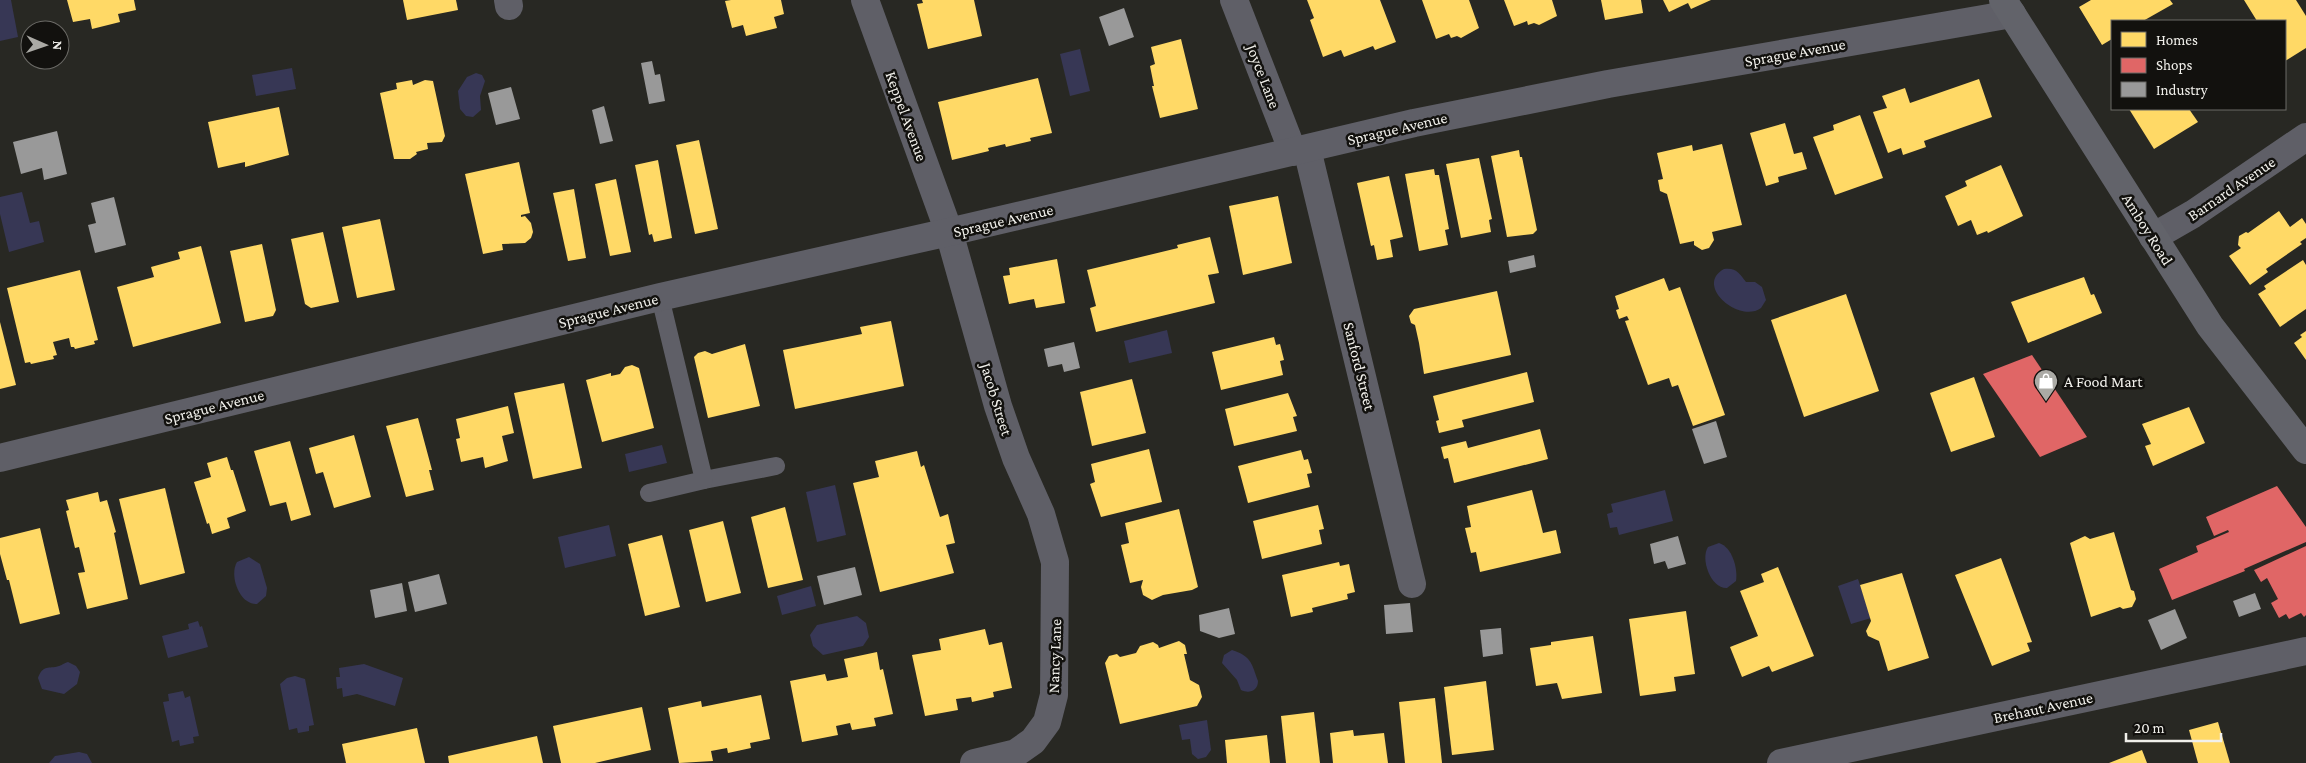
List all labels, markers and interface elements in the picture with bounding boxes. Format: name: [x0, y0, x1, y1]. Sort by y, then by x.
north arrow: [20, 20, 70, 70]
legend: [2111, 20, 2286, 110]
text: Homes: [2156, 32, 2198, 48]
street label: Sprague Avenue: [1743, 35, 1847, 71]
text: N: [50, 40, 66, 51]
street label: Joyce Lane: [1242, 40, 1284, 111]
text: Shops: [2156, 57, 2192, 74]
street label: Keppel Avenue: [881, 69, 931, 164]
text: Industry: [2156, 82, 2208, 99]
street label: Sprague Avenue: [1345, 109, 1449, 149]
street label: Barnard Avenue: [2184, 153, 2278, 224]
street label: Amboy Road: [2118, 190, 2177, 269]
street label: Sprague Avenue: [951, 201, 1055, 241]
street label: Sprague Avenue: [557, 290, 660, 332]
street label: Sanford Street: [1340, 320, 1379, 413]
street label: Jacob Street: [976, 359, 1016, 439]
shop icon: A Food Mart: [2033, 368, 2059, 402]
place label: A Food Mart: [2064, 373, 2143, 390]
street label: Sprague Avenue: [163, 386, 266, 428]
street label: Nancy Lane: [1045, 619, 1065, 694]
street label: Brehaut Avenue: [1992, 689, 2094, 726]
scale bar: [2126, 710, 2221, 742]
text: 20 m: [2134, 720, 2165, 736]

